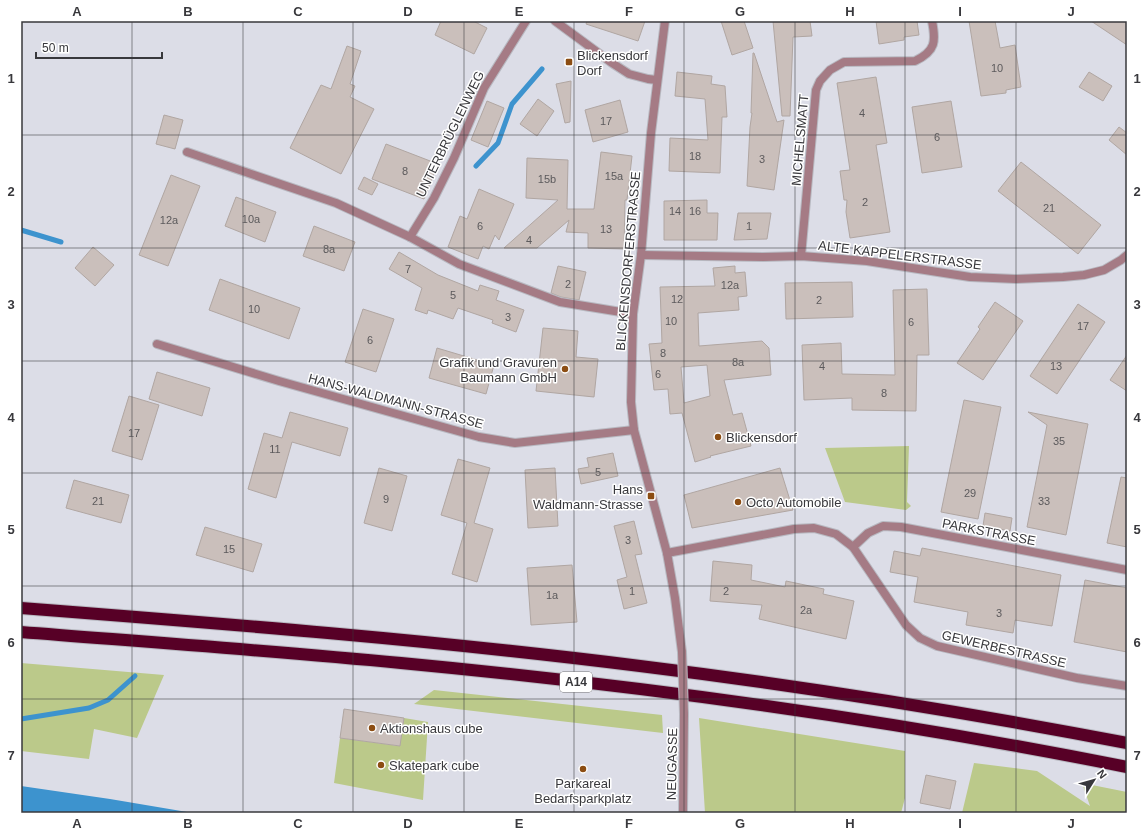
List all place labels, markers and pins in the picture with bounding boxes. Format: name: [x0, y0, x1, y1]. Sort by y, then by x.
place label: Blickensdorf Dorf: [577, 48, 648, 78]
marker: Blickensdorf Dorf: [564, 57, 574, 67]
place label: Grafik und Gravuren Baumann GmbH: [439, 355, 557, 385]
marker: Grafik und Gravuren Baumann GmbH: [560, 364, 570, 374]
place label: Blickensdorf: [726, 430, 797, 445]
marker: Blickensdorf: [713, 432, 723, 442]
place label: Hans Waldmann-Strasse: [533, 482, 643, 512]
marker: Hans Waldmann-Strasse: [646, 491, 656, 501]
place label: Octo Automobile: [746, 495, 841, 510]
marker: Octo Automobile: [733, 497, 743, 507]
place label: Aktionshaus cube: [380, 721, 483, 736]
marker: Aktionshaus cube: [367, 723, 377, 733]
place label: Skatepark cube: [389, 758, 479, 773]
marker: Skatepark cube: [376, 760, 386, 770]
marker: Parkareal Bedarfsparkplatz: [578, 764, 588, 774]
place label: Parkareal Bedarfsparkplatz: [534, 776, 632, 806]

